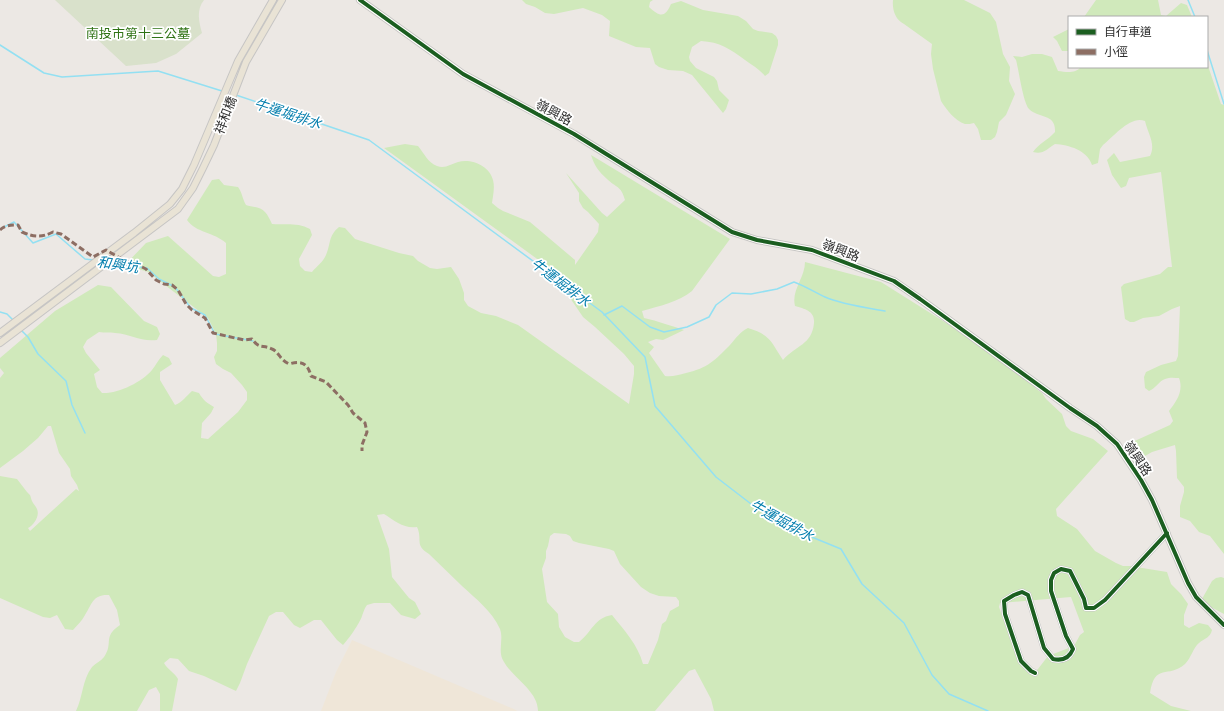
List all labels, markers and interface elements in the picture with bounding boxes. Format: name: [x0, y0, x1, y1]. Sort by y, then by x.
legend: [1068, 16, 1208, 68]
text: 自行車道: [1104, 24, 1152, 39]
park label: 南投市第十三公墓: [86, 25, 190, 41]
text: 小徑: [1104, 44, 1128, 59]
street label: 祥和橋: [211, 94, 239, 136]
water label: 牛運堀排水: [252, 94, 325, 132]
street label: 嶺興路: [533, 96, 575, 128]
street label: 嶺興路: [820, 236, 862, 264]
water label: 和興坑: [96, 253, 142, 276]
water label: 牛運堀排水: [528, 254, 595, 310]
street label: 嶺興路: [1120, 437, 1156, 479]
water label: 牛運堀排水: [747, 496, 818, 545]

